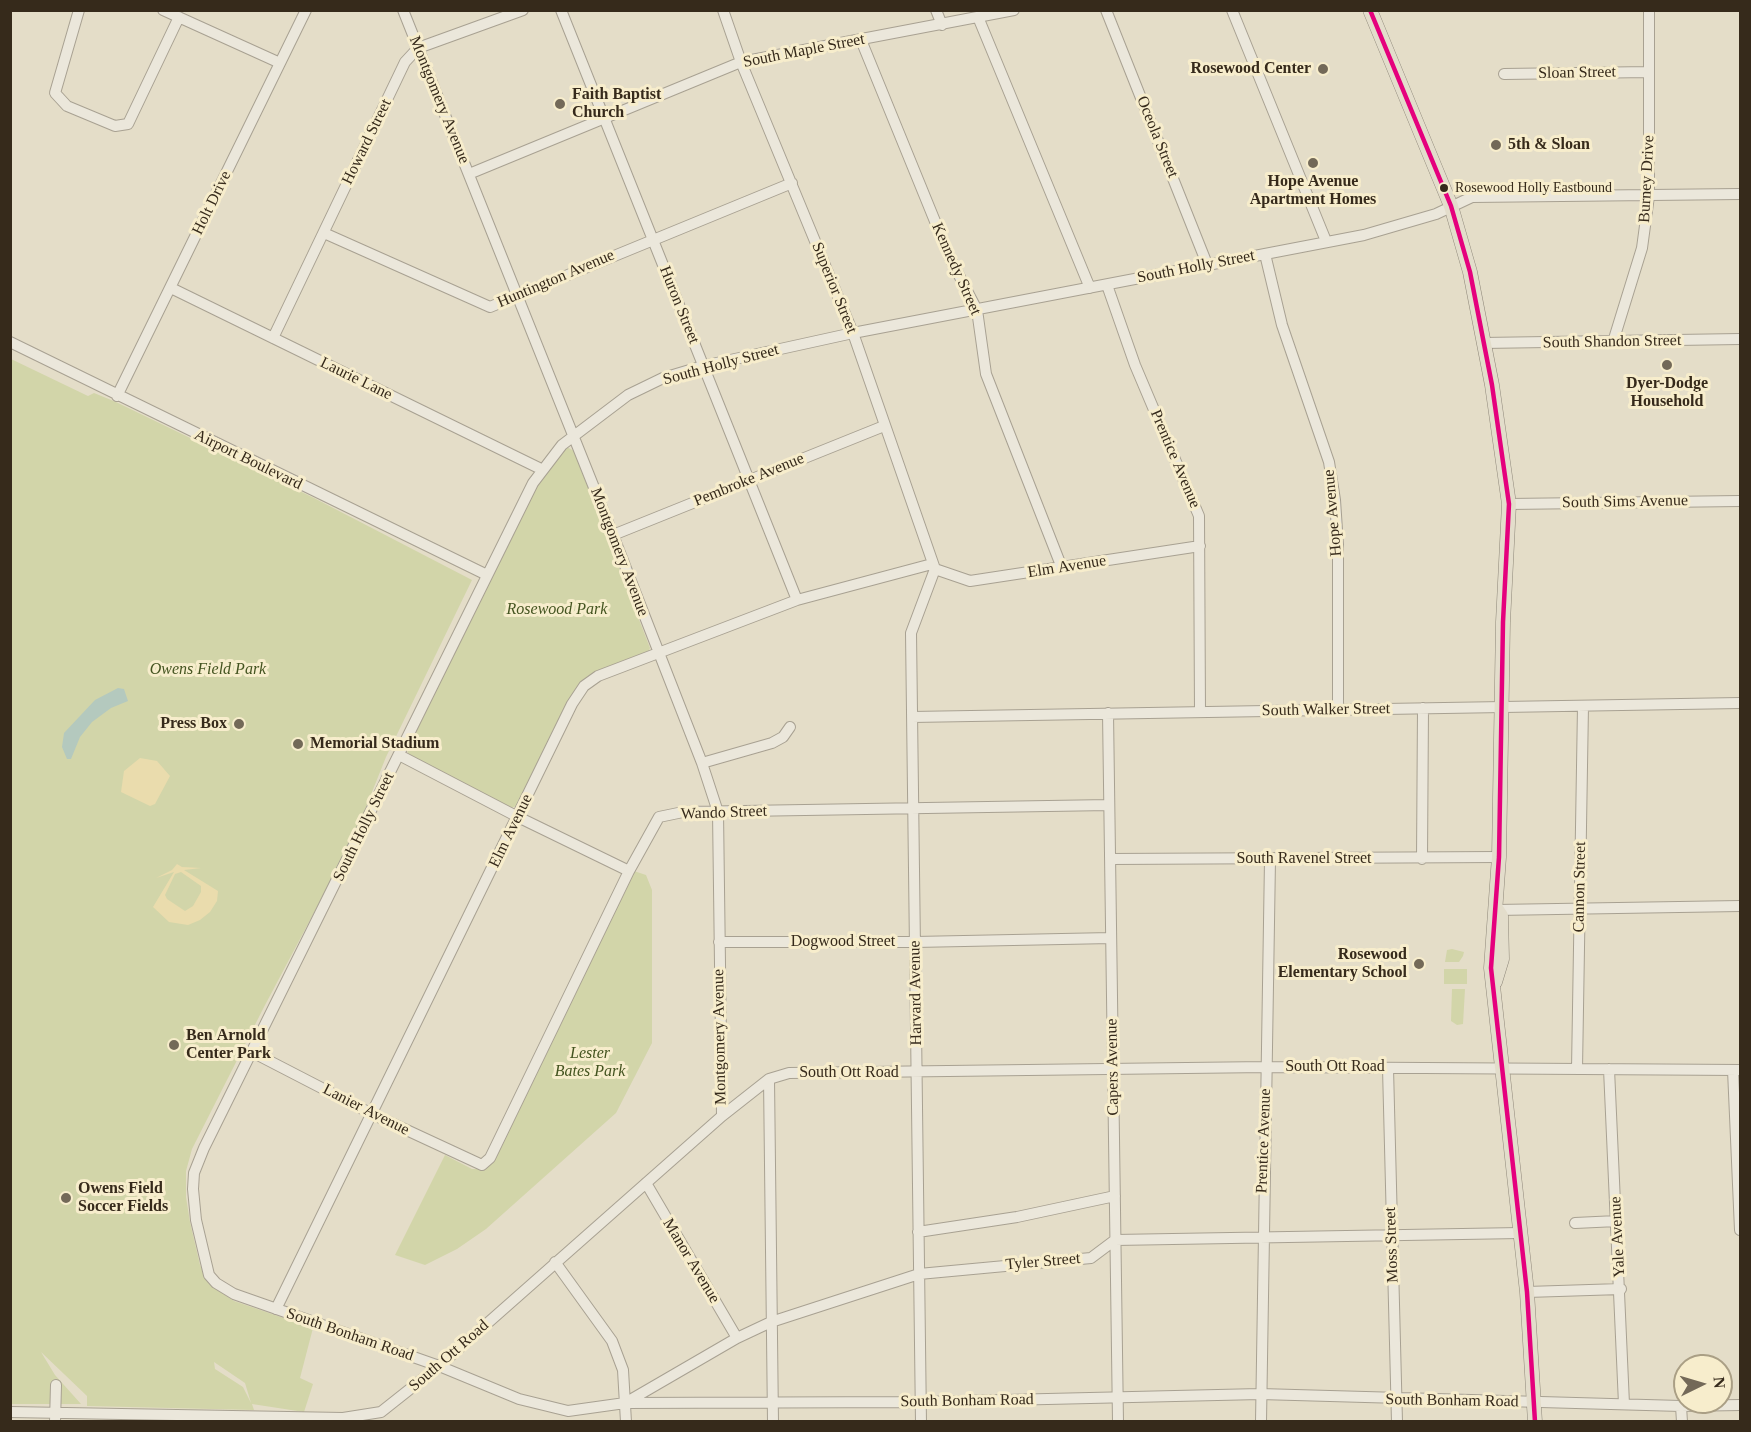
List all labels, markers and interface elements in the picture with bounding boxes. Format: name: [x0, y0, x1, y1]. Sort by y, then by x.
street label: South Maple Street: [742, 30, 866, 72]
street label: Montgomery Avenue: [405, 33, 473, 167]
place label: Rosewood Center: [1191, 59, 1311, 79]
marker: Rosewood Center: [1316, 62, 1330, 76]
street label: Sloan Street: [1538, 63, 1616, 83]
place label: Faith Baptist Church: [572, 85, 661, 123]
street label: Oceola Street: [1132, 93, 1182, 181]
street label: Howard Street: [338, 96, 396, 188]
marker: Faith Baptist Church: [553, 97, 567, 111]
place label: 5th & Sloan: [1508, 135, 1590, 155]
street label: Burney Drive: [1635, 135, 1659, 223]
marker: 5th & Sloan: [1489, 138, 1503, 152]
marker: Hope Avenue Apartment Homes: [1306, 156, 1320, 170]
street label: Holt Drive: [188, 168, 236, 238]
place label: Hope Avenue Apartment Homes: [1250, 172, 1376, 210]
place label: Rosewood Holly Eastbound: [1455, 180, 1612, 196]
marker: Rosewood Holly Eastbound: [1438, 182, 1450, 194]
street label: Kennedy Street: [927, 220, 985, 318]
street label: Superior Street: [807, 240, 861, 336]
street label: Huntington Avenue: [495, 246, 617, 312]
street label: South Holly Street: [1136, 246, 1256, 288]
street label: Huron Street: [655, 263, 703, 347]
street label: South Shandon Street: [1543, 331, 1681, 353]
street label: South Holly Street: [661, 340, 781, 390]
street label: Laurie Lane: [317, 353, 395, 405]
marker: Dyer-Dodge Household: [1660, 358, 1674, 372]
place label: Dyer-Dodge Household: [1626, 374, 1708, 412]
street label: Prentice Avenue: [1146, 407, 1204, 511]
street label: Airport Boulevard: [191, 426, 305, 494]
street label: Pembroke Avenue: [691, 449, 807, 511]
street label: Hope Avenue: [1320, 469, 1346, 557]
street label: Montgomery Avenue: [586, 485, 652, 619]
street label: South Sims Avenue: [1562, 491, 1688, 513]
street label: Elm Avenue: [1026, 551, 1108, 583]
park label: Rosewood Park: [507, 600, 607, 620]
park label: Owens Field Park: [150, 660, 266, 680]
street label: South Walker Street: [1262, 699, 1390, 721]
place label: Press Box: [160, 714, 227, 734]
marker: Press Box: [232, 717, 246, 731]
place label: Memorial Stadium: [310, 734, 439, 754]
marker: Memorial Stadium: [291, 737, 305, 751]
street label: South Holly Street: [329, 769, 399, 885]
street label: Elm Avenue: [485, 791, 537, 871]
street label: Wando Street: [681, 802, 767, 824]
street label: Cannon Street: [1570, 841, 1590, 933]
street label: South Ravenel Street: [1236, 849, 1372, 869]
street label: Dogwood Street: [791, 932, 895, 952]
street label: Harvard Avenue: [905, 940, 927, 1046]
place label: Rosewood Elementary School: [1278, 945, 1407, 983]
marker: Rosewood Elementary School: [1412, 957, 1426, 971]
street label: Montgomery Avenue: [709, 969, 731, 1105]
street label: Capers Avenue: [1103, 1018, 1123, 1116]
place label: Ben Arnold Center Park: [186, 1026, 271, 1064]
marker: Ben Arnold Center Park: [167, 1038, 181, 1052]
park label: Lester Bates Park: [555, 1044, 625, 1082]
street label: South Ott Road: [1285, 1057, 1385, 1077]
street label: South Ott Road: [799, 1063, 899, 1083]
street label: Lanier Avenue: [320, 1080, 412, 1140]
street label: Prentice Avenue: [1253, 1088, 1275, 1194]
place label: Owens Field Soccer Fields: [78, 1179, 168, 1217]
marker: Owens Field Soccer Fields: [59, 1191, 73, 1205]
street label: Yale Avenue: [1606, 1196, 1630, 1278]
street label: Moss Street: [1381, 1207, 1403, 1283]
street label: Manor Avenue: [658, 1215, 724, 1307]
street label: Tyler Street: [1005, 1249, 1081, 1275]
street label: South Bonham Road: [284, 1304, 416, 1366]
street label: South Ott Road: [405, 1316, 493, 1396]
north arrow: [1673, 1354, 1733, 1414]
text: N: [1710, 1376, 1728, 1389]
street label: South Bonham Road: [900, 1390, 1034, 1412]
street label: South Bonham Road: [1385, 1390, 1519, 1412]

